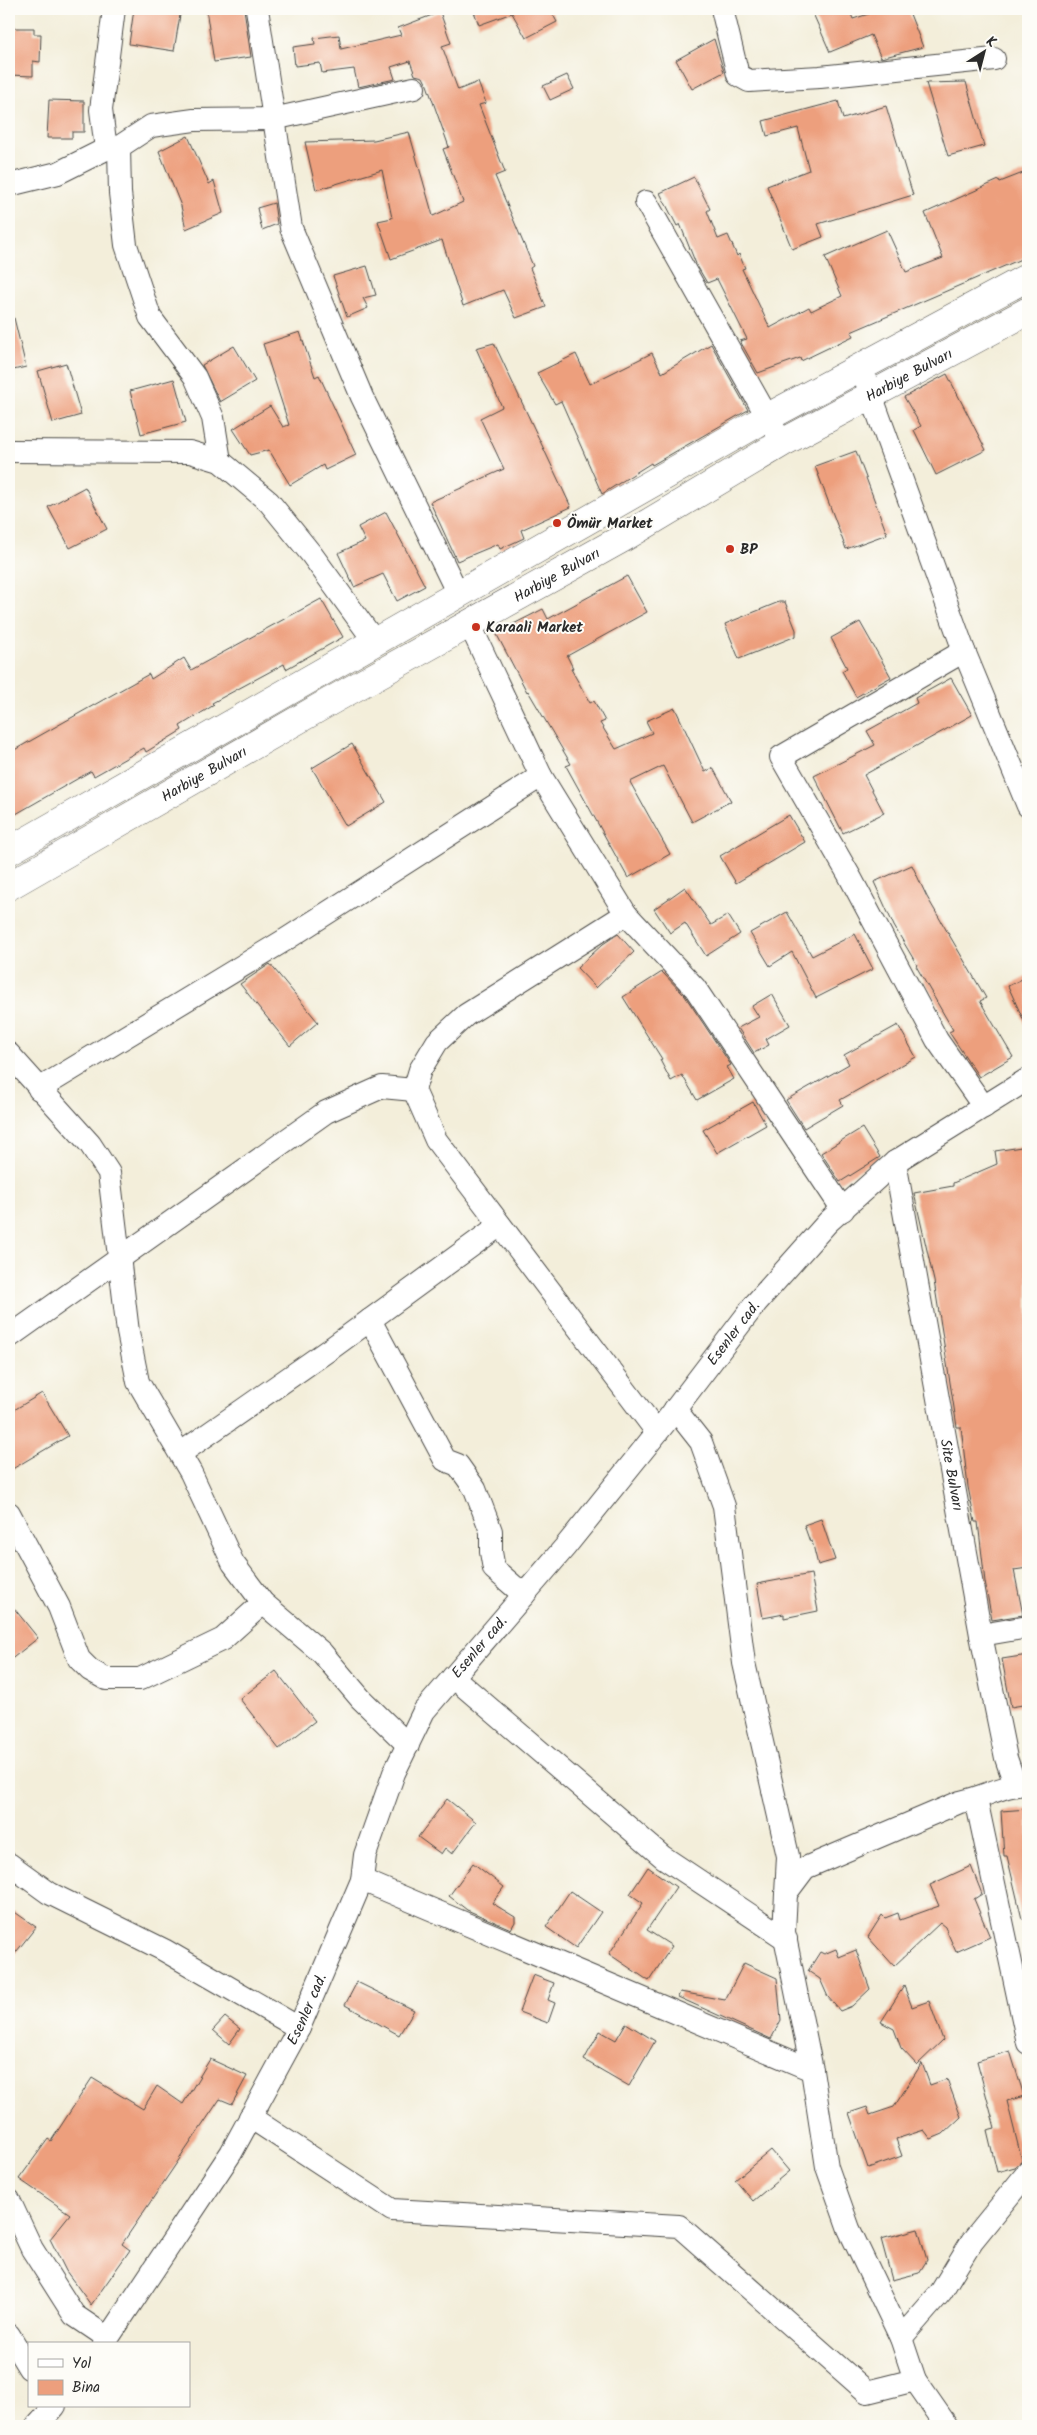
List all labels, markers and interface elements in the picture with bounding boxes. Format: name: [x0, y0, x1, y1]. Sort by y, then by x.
north arrow: [960, 28, 1010, 78]
text: K: [981, 31, 1001, 54]
street label: Harbiye Bulvarı: [861, 342, 957, 409]
place label: Ömür Market: [567, 512, 653, 536]
marker: Ömür Market: [551, 517, 563, 529]
place label: BP: [740, 538, 758, 562]
street label: Harbiye Bulvarı: [509, 542, 605, 610]
marker: BP: [724, 543, 736, 555]
place label: Karaali Market: [486, 616, 583, 640]
marker: Karaali Market: [470, 621, 482, 633]
street label: Harbiye Bulvarı: [157, 740, 252, 809]
street label: Esenler cad.: [701, 1296, 767, 1371]
street label: Site Bulvarı: [933, 1437, 969, 1513]
street label: Esenler cad.: [446, 1611, 514, 1684]
street label: Esenler cad.: [281, 1970, 334, 2050]
legend: [28, 2342, 190, 2408]
text: Yol: [72, 2352, 91, 2376]
text: Bina: [72, 2376, 100, 2400]

